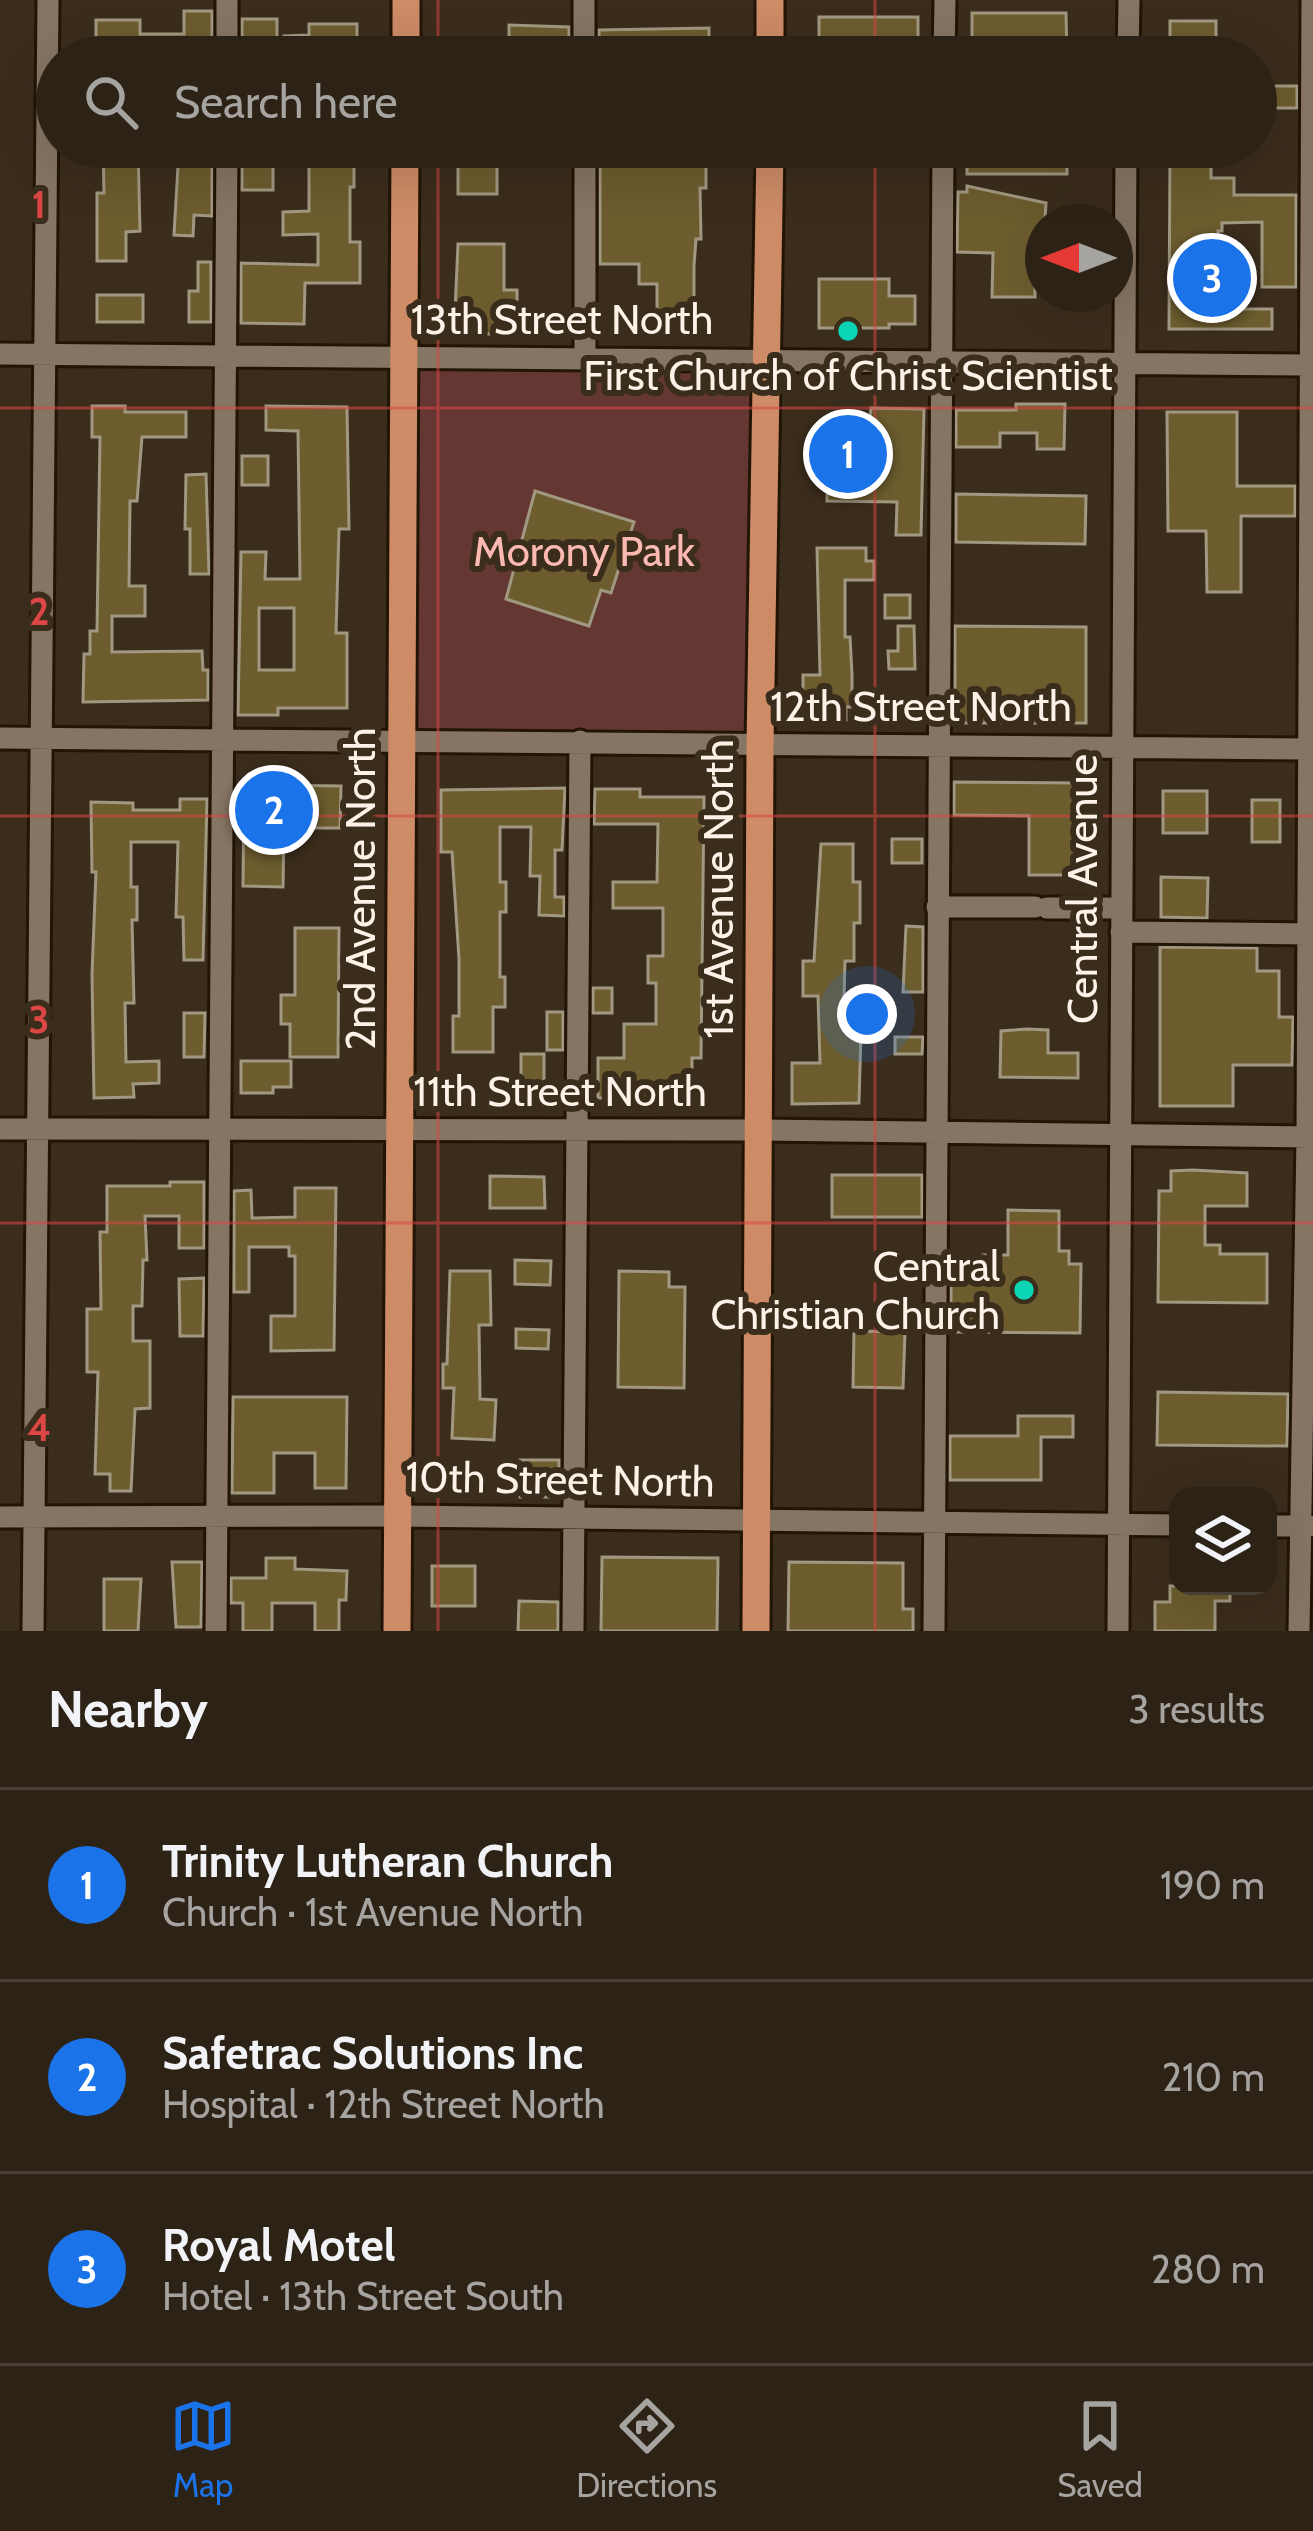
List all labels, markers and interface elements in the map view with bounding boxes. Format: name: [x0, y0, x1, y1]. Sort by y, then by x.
search box: [36, 36, 1277, 168]
icon: search: [78, 69, 144, 135]
text: Search here: [174, 75, 398, 129]
text: 1: [32, 180, 46, 228]
north arrow: [1025, 204, 1133, 312]
pin: 3: [1173, 233, 1251, 323]
street label: 13th Street North: [411, 293, 713, 345]
marker: First Church of Christ Scientist: [835, 318, 861, 344]
place label: First Church of Christ Scientist: [583, 349, 1113, 401]
pin: 1: [809, 409, 887, 499]
park label: Morony Park: [473, 525, 695, 577]
text: 2: [29, 587, 49, 635]
street label: 12th Street North: [770, 680, 1072, 732]
street label: 2nd Avenue North: [334, 727, 386, 1051]
street label: 1st Avenue North: [692, 739, 744, 1039]
street label: Central Avenue: [1056, 754, 1108, 1024]
pin: 2: [235, 765, 313, 855]
your location: [837, 984, 897, 1044]
text: 3: [28, 995, 50, 1043]
street label: 11th Street North: [413, 1065, 707, 1117]
place label: Central Christian Church: [710, 1240, 1000, 1340]
marker: Central Christian Church: [1011, 1277, 1037, 1303]
text: 4: [27, 1403, 51, 1451]
street label: 10th Street North: [405, 1450, 715, 1508]
map controls: [1169, 1487, 1277, 1595]
button: layers: [1169, 1487, 1277, 1595]
text: Nearby: [48, 1678, 208, 1740]
text: 3 results: [1128, 1685, 1265, 1733]
text: Trinity Lutheran Church: [162, 1834, 613, 1888]
text: 1: [80, 1861, 94, 1909]
text: 190 m: [1160, 1861, 1265, 1909]
text: Church · 1st Avenue North: [162, 1888, 583, 1936]
text: Safetrac Solutions Inc: [162, 2026, 583, 2080]
text: 2: [77, 2053, 97, 2101]
text: 210 m: [1162, 2053, 1265, 2101]
text: Hospital · 12th Street North: [162, 2080, 605, 2128]
text: Royal Motel: [162, 2218, 395, 2272]
text: 3: [76, 2245, 98, 2293]
text: 280 m: [1151, 2245, 1265, 2293]
text: Hotel · 13th Street South: [162, 2272, 564, 2320]
tab: Map: [170, 2393, 236, 2505]
tab: Directions: [576, 2393, 717, 2505]
tab: Saved: [1057, 2393, 1143, 2505]

